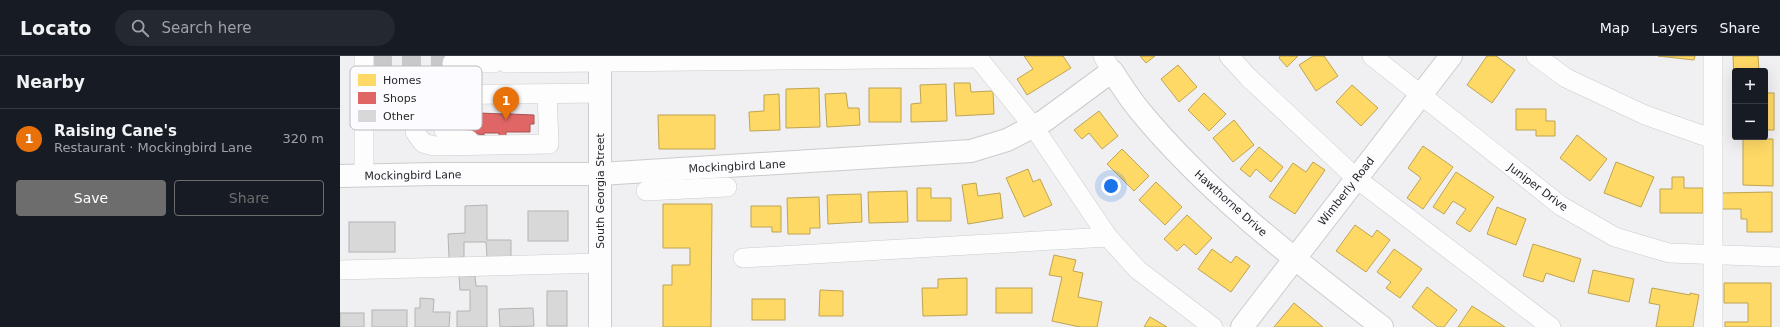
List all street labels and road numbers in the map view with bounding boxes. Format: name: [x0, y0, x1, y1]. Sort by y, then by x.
street label: South Georgia Street: [594, 133, 607, 249]
street label: Wimberly Road: [1316, 154, 1377, 228]
street label: Mockingbird Lane: [688, 157, 786, 176]
street label: Juniper Drive: [1504, 160, 1570, 214]
street label: Hawthorne Drive: [1192, 167, 1270, 239]
street label: Mockingbird Lane: [364, 168, 462, 183]

